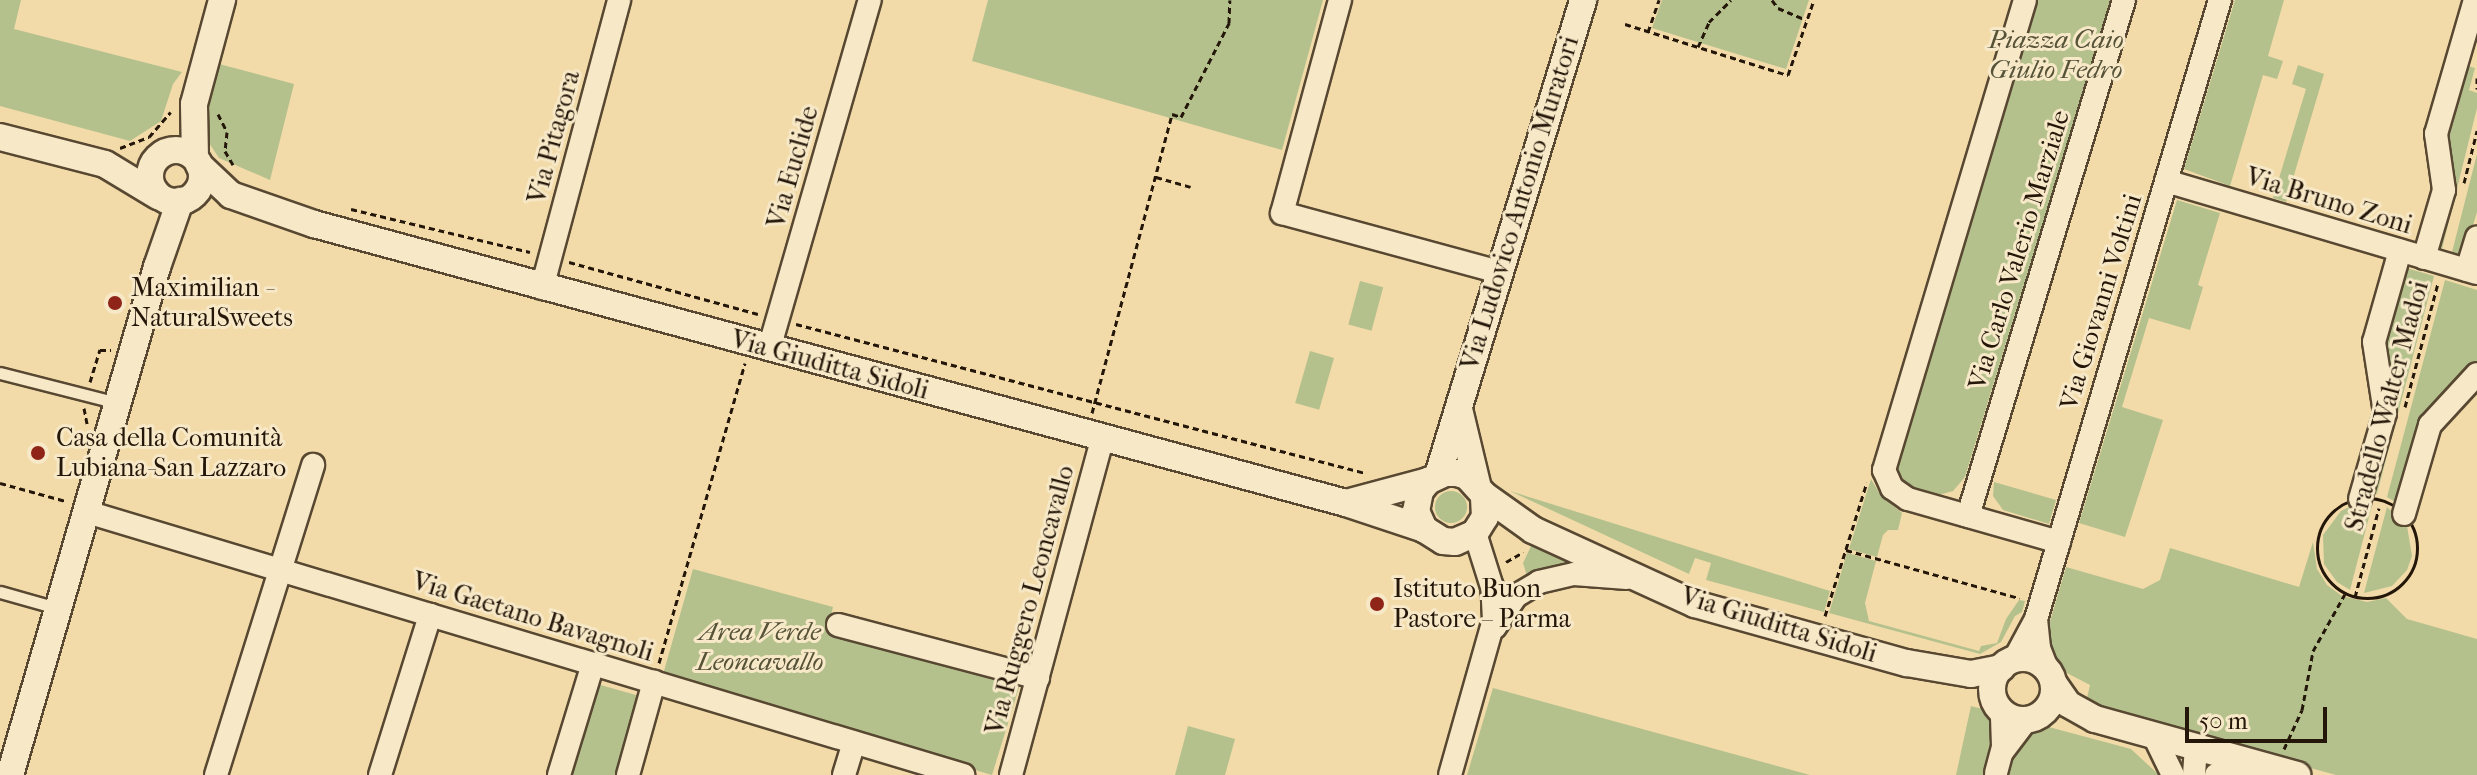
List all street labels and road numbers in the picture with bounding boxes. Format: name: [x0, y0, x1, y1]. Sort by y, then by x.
street label: Via Ludovico Antonio Muratori: [1454, 32, 1586, 374]
street label: Via Pitagora: [521, 67, 587, 207]
street label: Via Euclide: [761, 102, 825, 232]
street label: Via Carlo Valerio Marziale: [1962, 106, 2076, 394]
street label: Via Bruno Zoni: [2242, 161, 2416, 241]
street label: Via Giovanni Voltini: [2053, 190, 2149, 414]
street label: Stradello Walter Madoi: [2339, 277, 2435, 535]
street label: Via Giuditta Sidoli: [728, 324, 932, 406]
street label: Via Ruggero Leoncavallo: [979, 462, 1081, 738]
street label: Via Gaetano Bavagnoli: [409, 565, 657, 669]
street label: Via Giuditta Sidoli: [1677, 580, 1881, 670]

